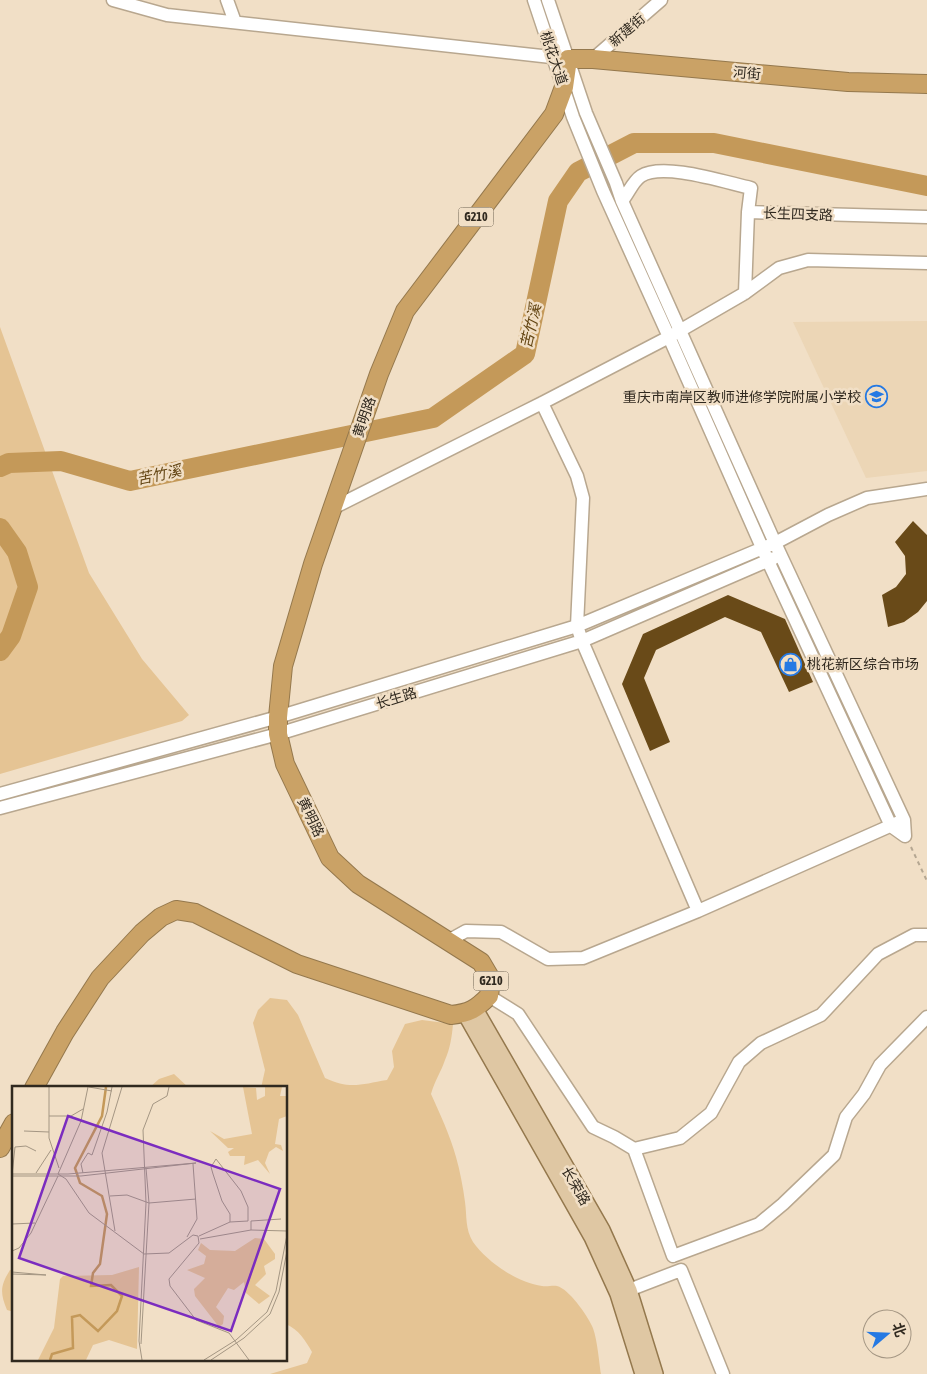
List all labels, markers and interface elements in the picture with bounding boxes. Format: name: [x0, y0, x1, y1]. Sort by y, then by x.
street label: 新建街: [606, 10, 648, 50]
street label: 桃花大道: [537, 29, 571, 87]
street label: 河街: [732, 64, 762, 82]
street label: 长生四支路: [763, 205, 833, 223]
road number: G210: [458, 208, 494, 226]
water label: 苦竹溪: [517, 300, 544, 350]
school or university icon: 重庆市南岸区教师进修学院附属小学校: [865, 385, 889, 409]
place label: 重庆市南岸区教师进修学院附属小学校: [623, 389, 861, 405]
street label: 黄明路: [350, 395, 378, 439]
water label: 苦竹溪: [135, 461, 185, 488]
shop icon: 桃花新区综合市场: [779, 652, 803, 676]
place label: 桃花新区综合市场: [807, 656, 919, 672]
street label: 长生路: [374, 684, 418, 712]
street label: 黄明路: [295, 795, 327, 839]
road number: G210: [474, 971, 508, 990]
inset map: [12, 1086, 288, 1362]
street label: 长荣路: [559, 1164, 593, 1208]
north arrow: [862, 1309, 912, 1359]
text: 北: [889, 1321, 909, 1339]

